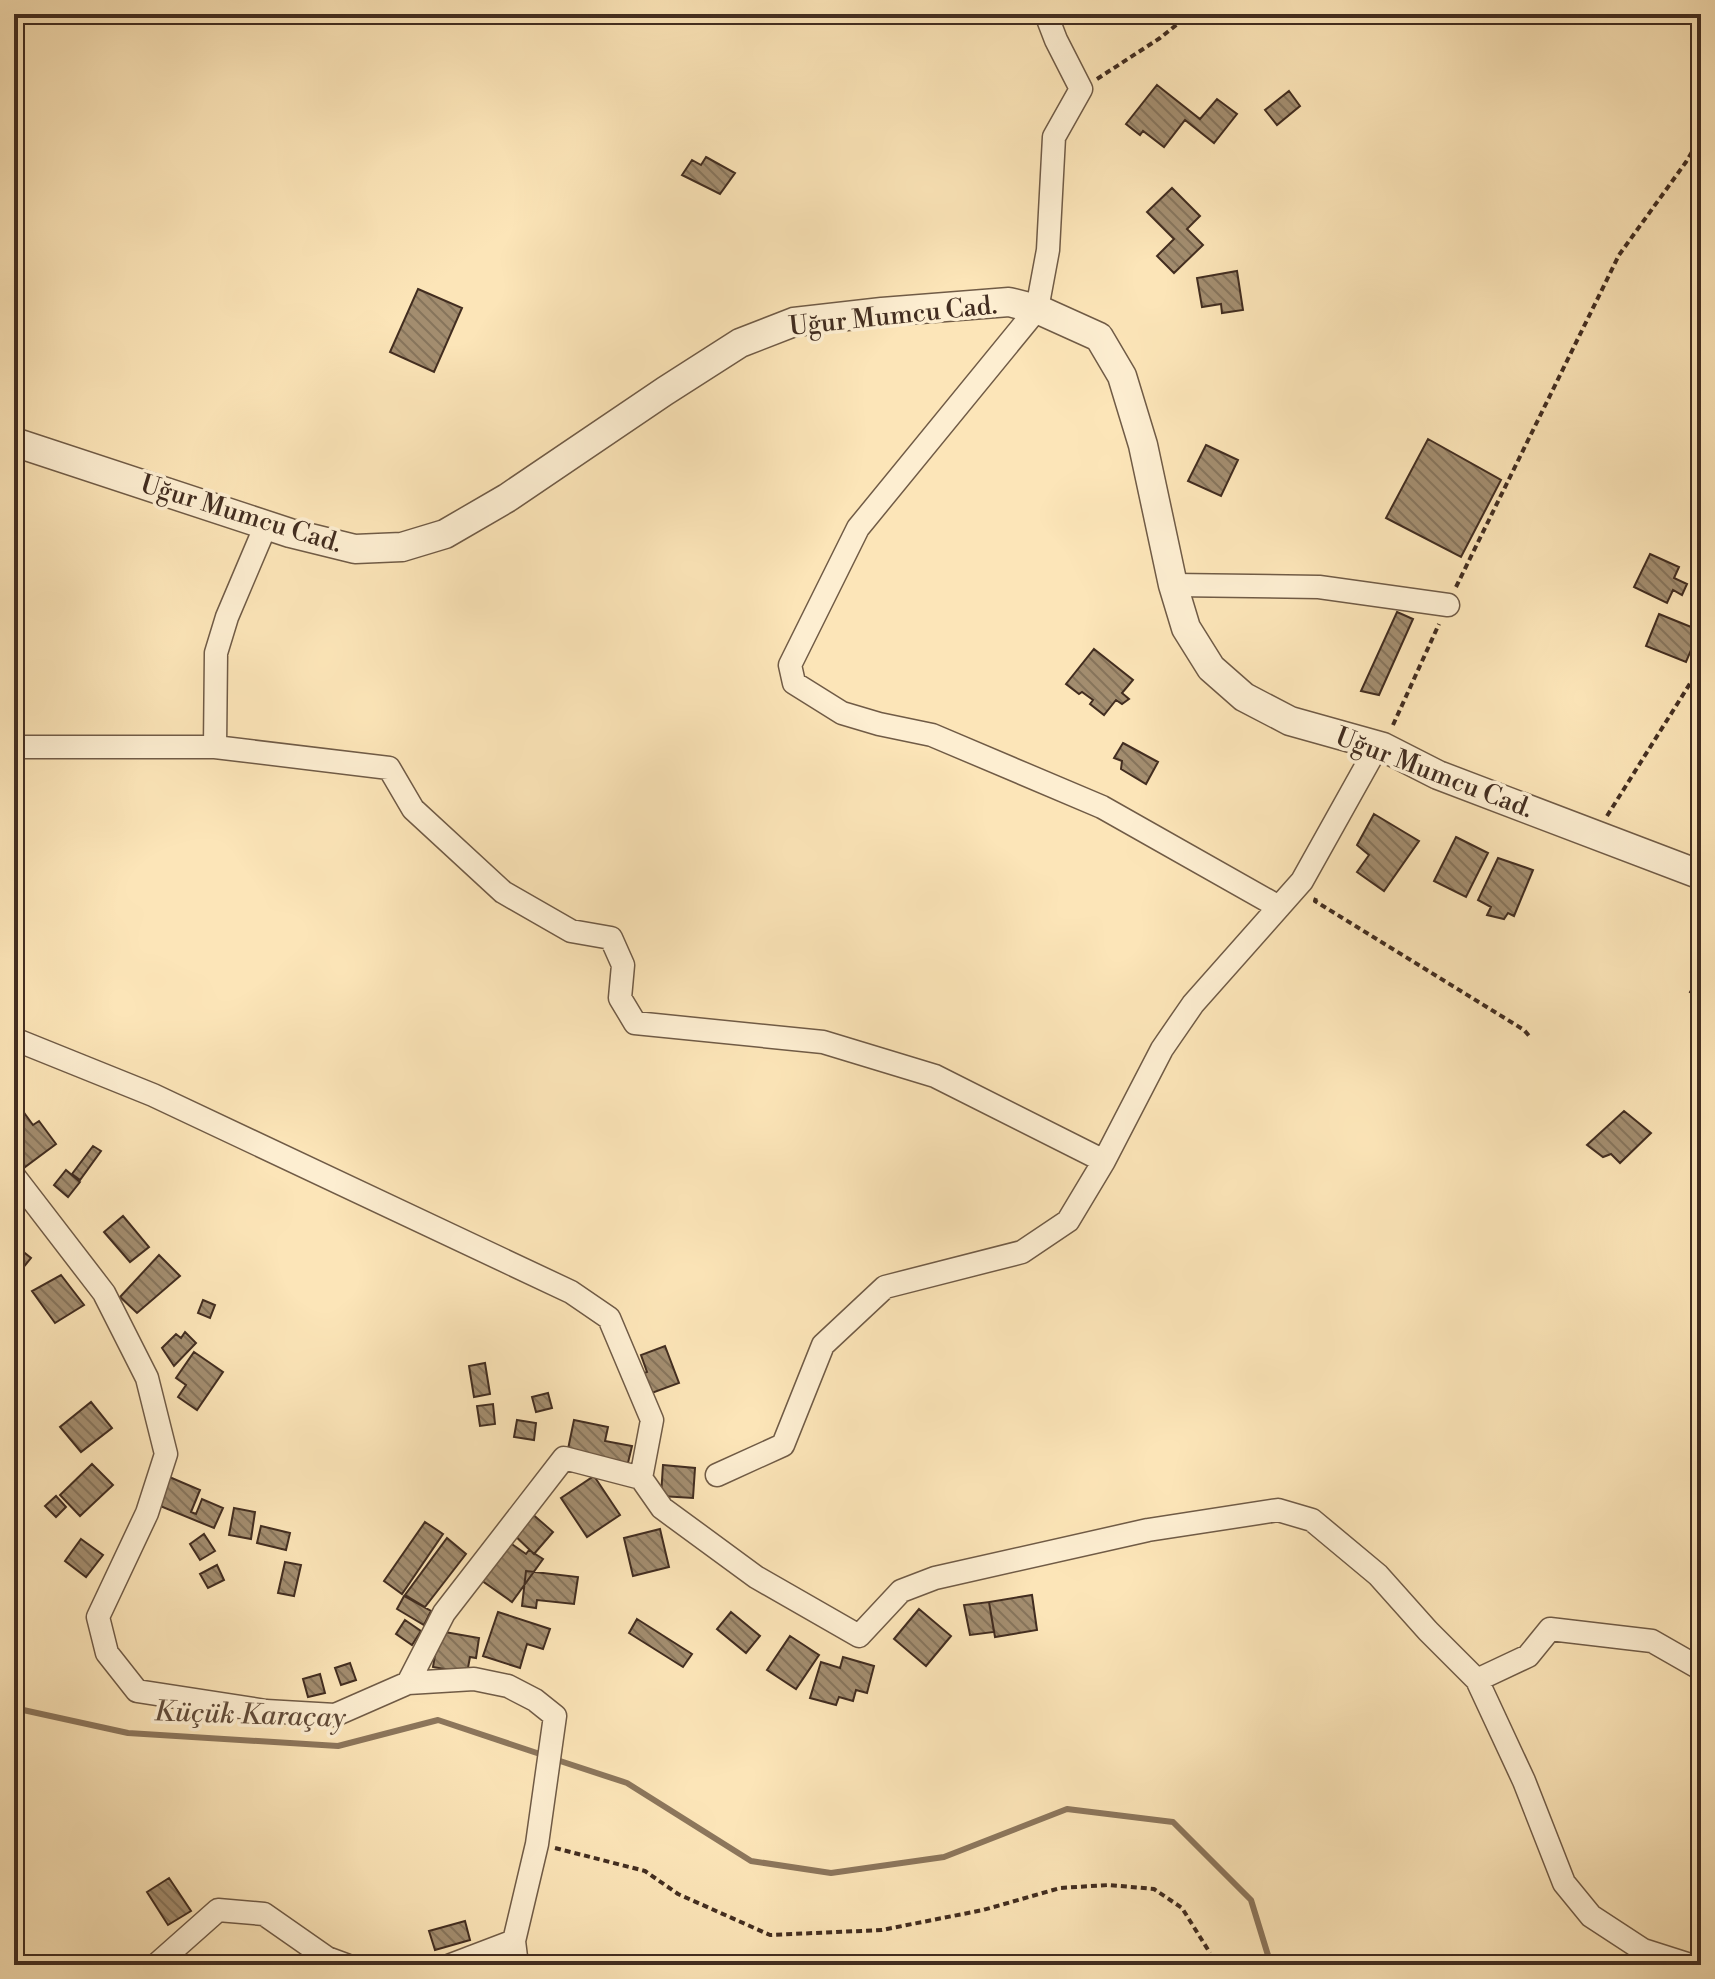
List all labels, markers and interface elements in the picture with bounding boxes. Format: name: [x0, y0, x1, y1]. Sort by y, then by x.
street label: Uğur Mumcu Cad.: [787, 289, 999, 343]
street label: Uğur Mumcu Cad.: [136, 468, 346, 560]
street label: Uğur Mumcu Cad.: [1331, 721, 1537, 825]
water label: Küçük Karaçay: [154, 1694, 348, 1736]

